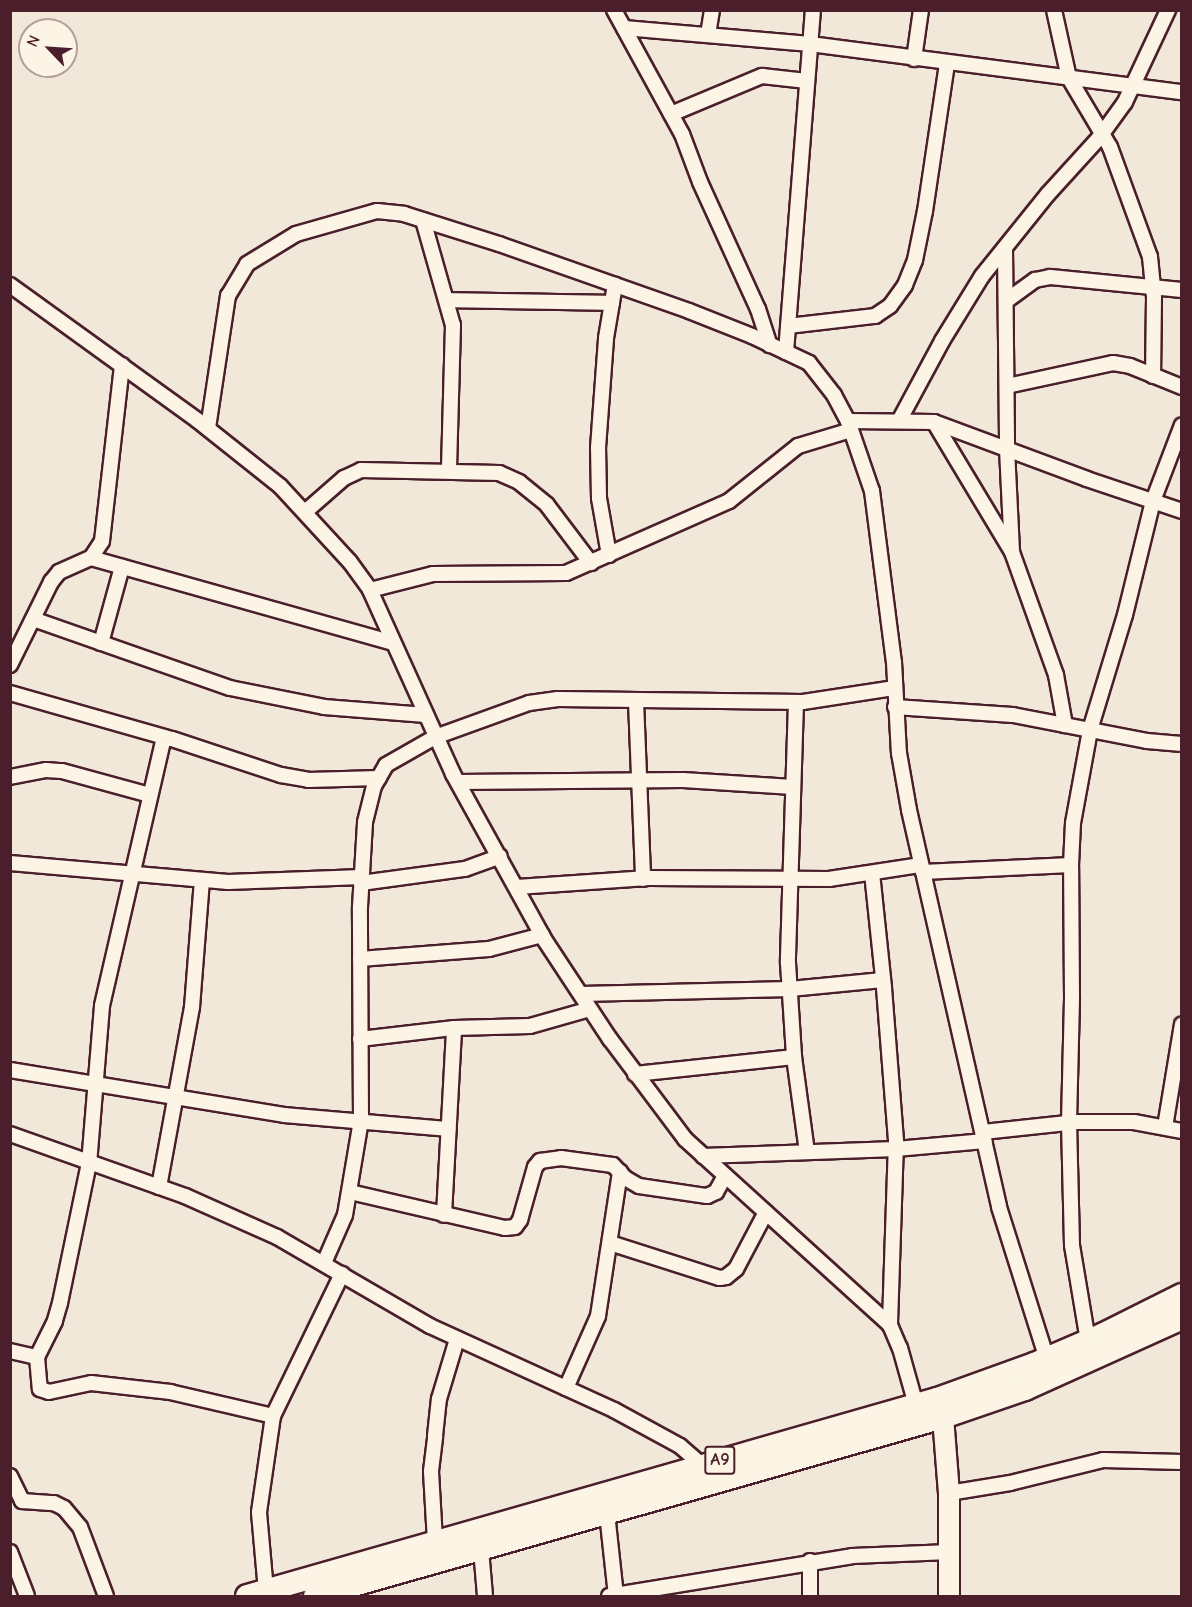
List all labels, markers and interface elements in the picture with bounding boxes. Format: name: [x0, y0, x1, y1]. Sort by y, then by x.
north arrow: [18, 18, 78, 78]
text: N: [23, 33, 44, 50]
road number: A9: [704, 1445, 736, 1475]

